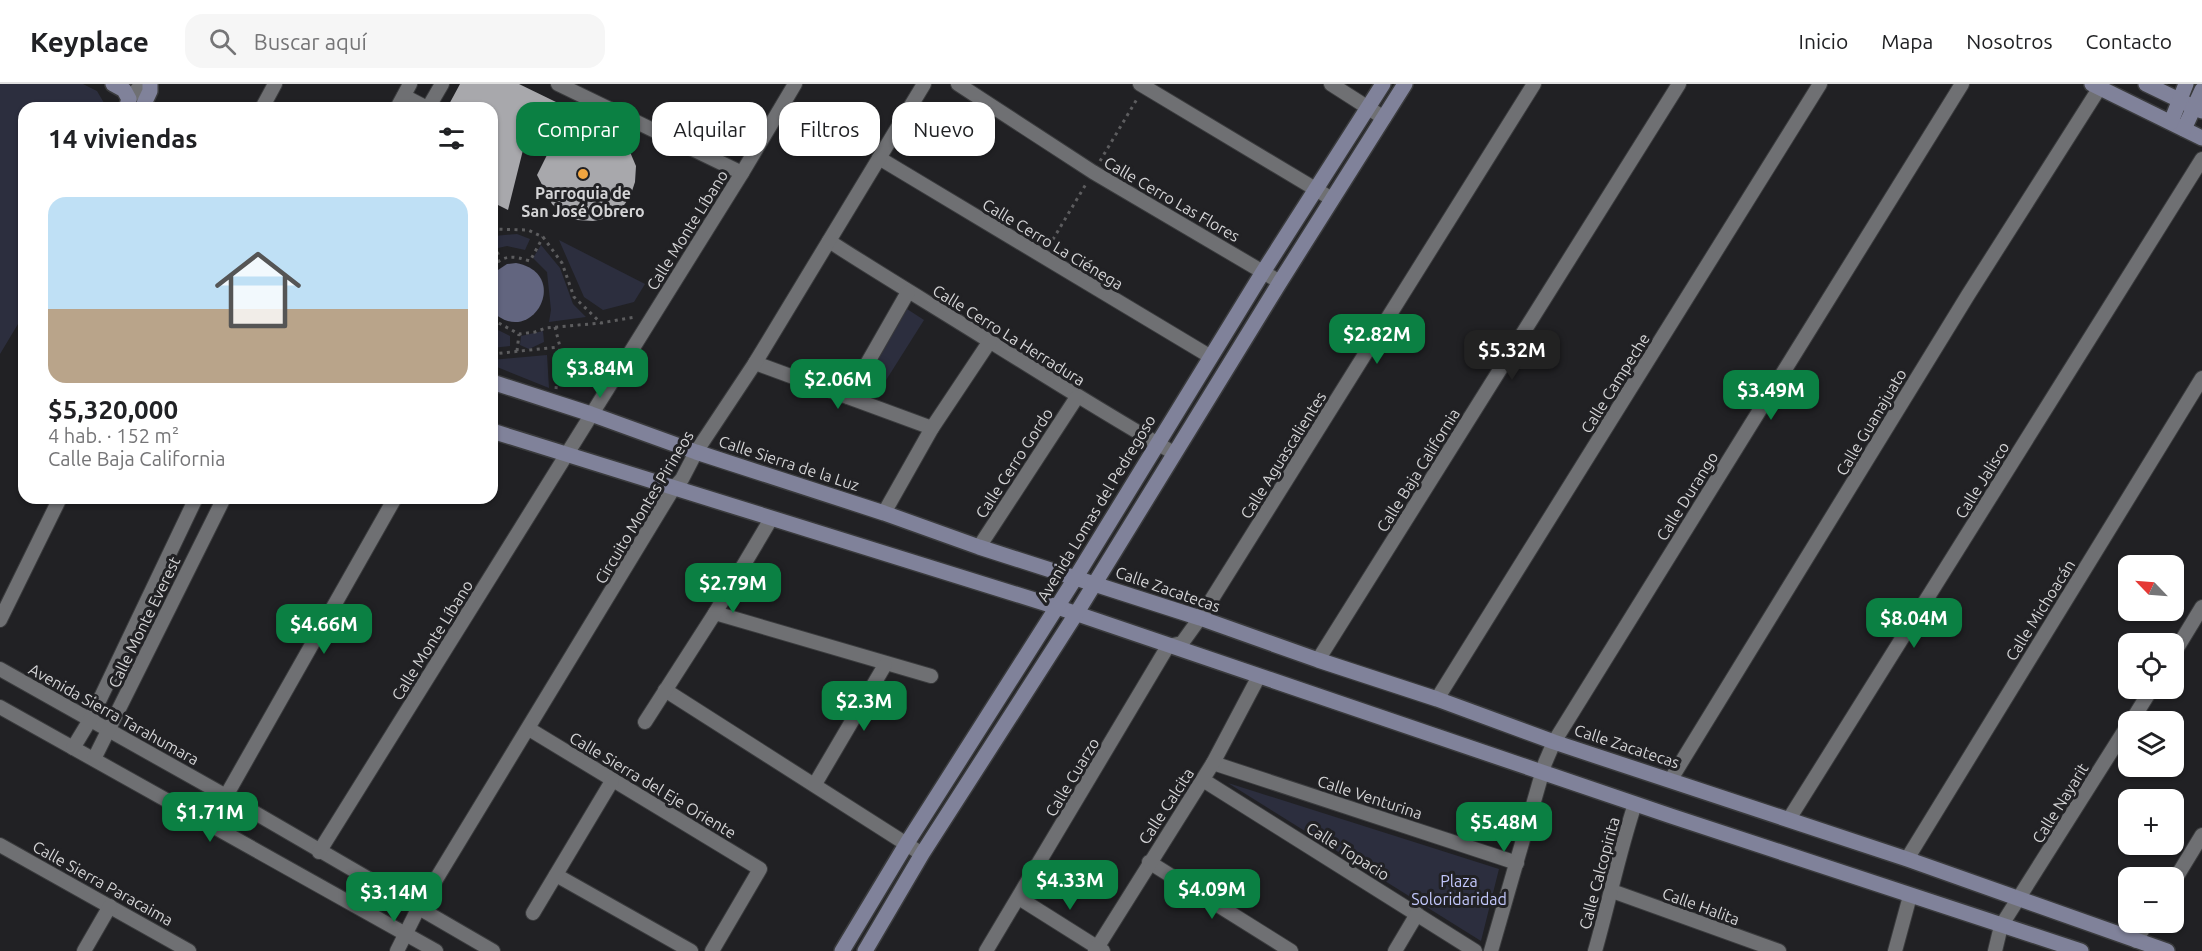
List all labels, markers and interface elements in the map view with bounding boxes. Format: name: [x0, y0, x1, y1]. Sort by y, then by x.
search box: [185, 14, 605, 68]
icon: search: [206, 25, 239, 58]
text: Keyplace: [30, 26, 149, 57]
text: Buscar aquí: [254, 29, 367, 54]
text: Inicio: [1799, 29, 1848, 53]
text: Mapa: [1881, 29, 1933, 53]
text: Nosotros: [1966, 29, 2053, 53]
text: Contacto: [2086, 29, 2172, 53]
chip: Comprar: [516, 102, 640, 156]
chip: Alquilar: [652, 102, 767, 156]
chip: Filtros: [779, 102, 880, 156]
chip: Nuevo: [892, 102, 995, 156]
icon: filters: [435, 122, 468, 155]
text: 14 viviendas: [48, 124, 198, 153]
street label: Calle Cerro Las Flores: [1101, 153, 1243, 245]
marker: Parroquia de San José Obrero: [576, 167, 590, 181]
street label: Calle Monte Líbano: [643, 167, 731, 293]
place label: Parroquia de San José Obrero: [521, 184, 645, 220]
street label: Calle Cerro La Ciénega: [980, 195, 1126, 293]
icon: home: [204, 236, 312, 344]
street label: Calle Cerro La Herradura: [930, 281, 1088, 389]
pin: $2.82M: [1328, 314, 1426, 365]
text: $2.82M: [1343, 322, 1411, 345]
pin: $5.32M: [1463, 330, 1561, 381]
street label: Calle Campeche: [1577, 330, 1653, 436]
text: $5.32M: [1478, 338, 1546, 361]
pin: $3.84M: [551, 348, 649, 399]
text: $3.84M: [566, 356, 634, 379]
pin: $2.06M: [789, 359, 887, 410]
street label: Calle Guanajuato: [1832, 365, 1910, 479]
text: $2.06M: [804, 367, 872, 390]
pin: $3.49M: [1722, 370, 1820, 421]
text: $3.49M: [1737, 378, 1805, 401]
street label: Calle Aguascalientes: [1237, 388, 1329, 522]
text: $5,320,000: [48, 395, 178, 424]
street label: Calle Cerro Gordo: [972, 405, 1056, 521]
street label: Calle Baja California: [1373, 405, 1463, 535]
street label: Avenida Lomas del Pedregoso: [1033, 411, 1159, 605]
text: 4 hab. · 152 m²: [48, 424, 179, 447]
street label: Circuito Montes Pirineos: [591, 427, 697, 587]
street label: Calle Sierra de la Luz: [716, 432, 862, 494]
street label: Calle Jalisco: [1951, 438, 2013, 522]
text: Calle Baja California: [48, 447, 225, 470]
street label: Calle Durango: [1653, 448, 1721, 544]
street label: Calle Monte Everest: [104, 553, 184, 690]
north arrow: [2118, 555, 2184, 621]
map controls: [2118, 555, 2184, 933]
street label: Calle Michoacán: [2002, 556, 2078, 664]
pin: $2.79M: [684, 563, 782, 614]
street label: Calle Zacatecas: [1113, 563, 1223, 615]
text: $2.79M: [699, 571, 767, 594]
street label: Calle Monte Líbano: [388, 577, 476, 703]
pin: $8.04M: [1865, 598, 1963, 649]
pin: $4.66M: [275, 604, 373, 655]
text: $8.04M: [1880, 606, 1948, 629]
text: $4.66M: [290, 612, 358, 635]
button: locate: [2118, 633, 2184, 699]
street label: Avenida Sierra Tarahumara: [26, 660, 202, 768]
pin: $2.3M: [822, 681, 906, 732]
text: $2.3M: [836, 689, 892, 712]
button: layers: [2118, 711, 2184, 777]
street label: Calle Zacatecas: [1572, 721, 1682, 771]
street label: Calle Sierra del Eje Oriente: [567, 728, 739, 842]
street label: Calle Cuarzo: [1041, 734, 1103, 820]
street label: Calle Nayarit: [2028, 759, 2092, 846]
street label: Calle Calcita: [1135, 765, 1197, 847]
street label: Calle Venturina: [1315, 772, 1425, 822]
button: +: [2118, 789, 2184, 855]
pin: $1.71M: [161, 792, 259, 843]
text: $1.71M: [176, 800, 244, 823]
pin: $5.48M: [1455, 802, 1553, 853]
text: $5.48M: [1470, 810, 1538, 833]
street label: Calle Calcopirita: [1575, 815, 1623, 931]
street label: Calle Topacio: [1303, 818, 1393, 884]
street label: Calle Sierra Paracaima: [30, 837, 176, 929]
pin: $4.33M: [1021, 860, 1119, 911]
button: −: [2118, 867, 2184, 933]
text: $4.33M: [1036, 868, 1104, 891]
pin: $4.09M: [1163, 869, 1261, 920]
pin: $3.14M: [345, 872, 443, 923]
park label: Plaza Soloridaridad: [1411, 872, 1507, 908]
text: $4.09M: [1178, 877, 1246, 900]
text: $3.14M: [360, 880, 428, 903]
street label: Calle Halita: [1660, 884, 1742, 928]

